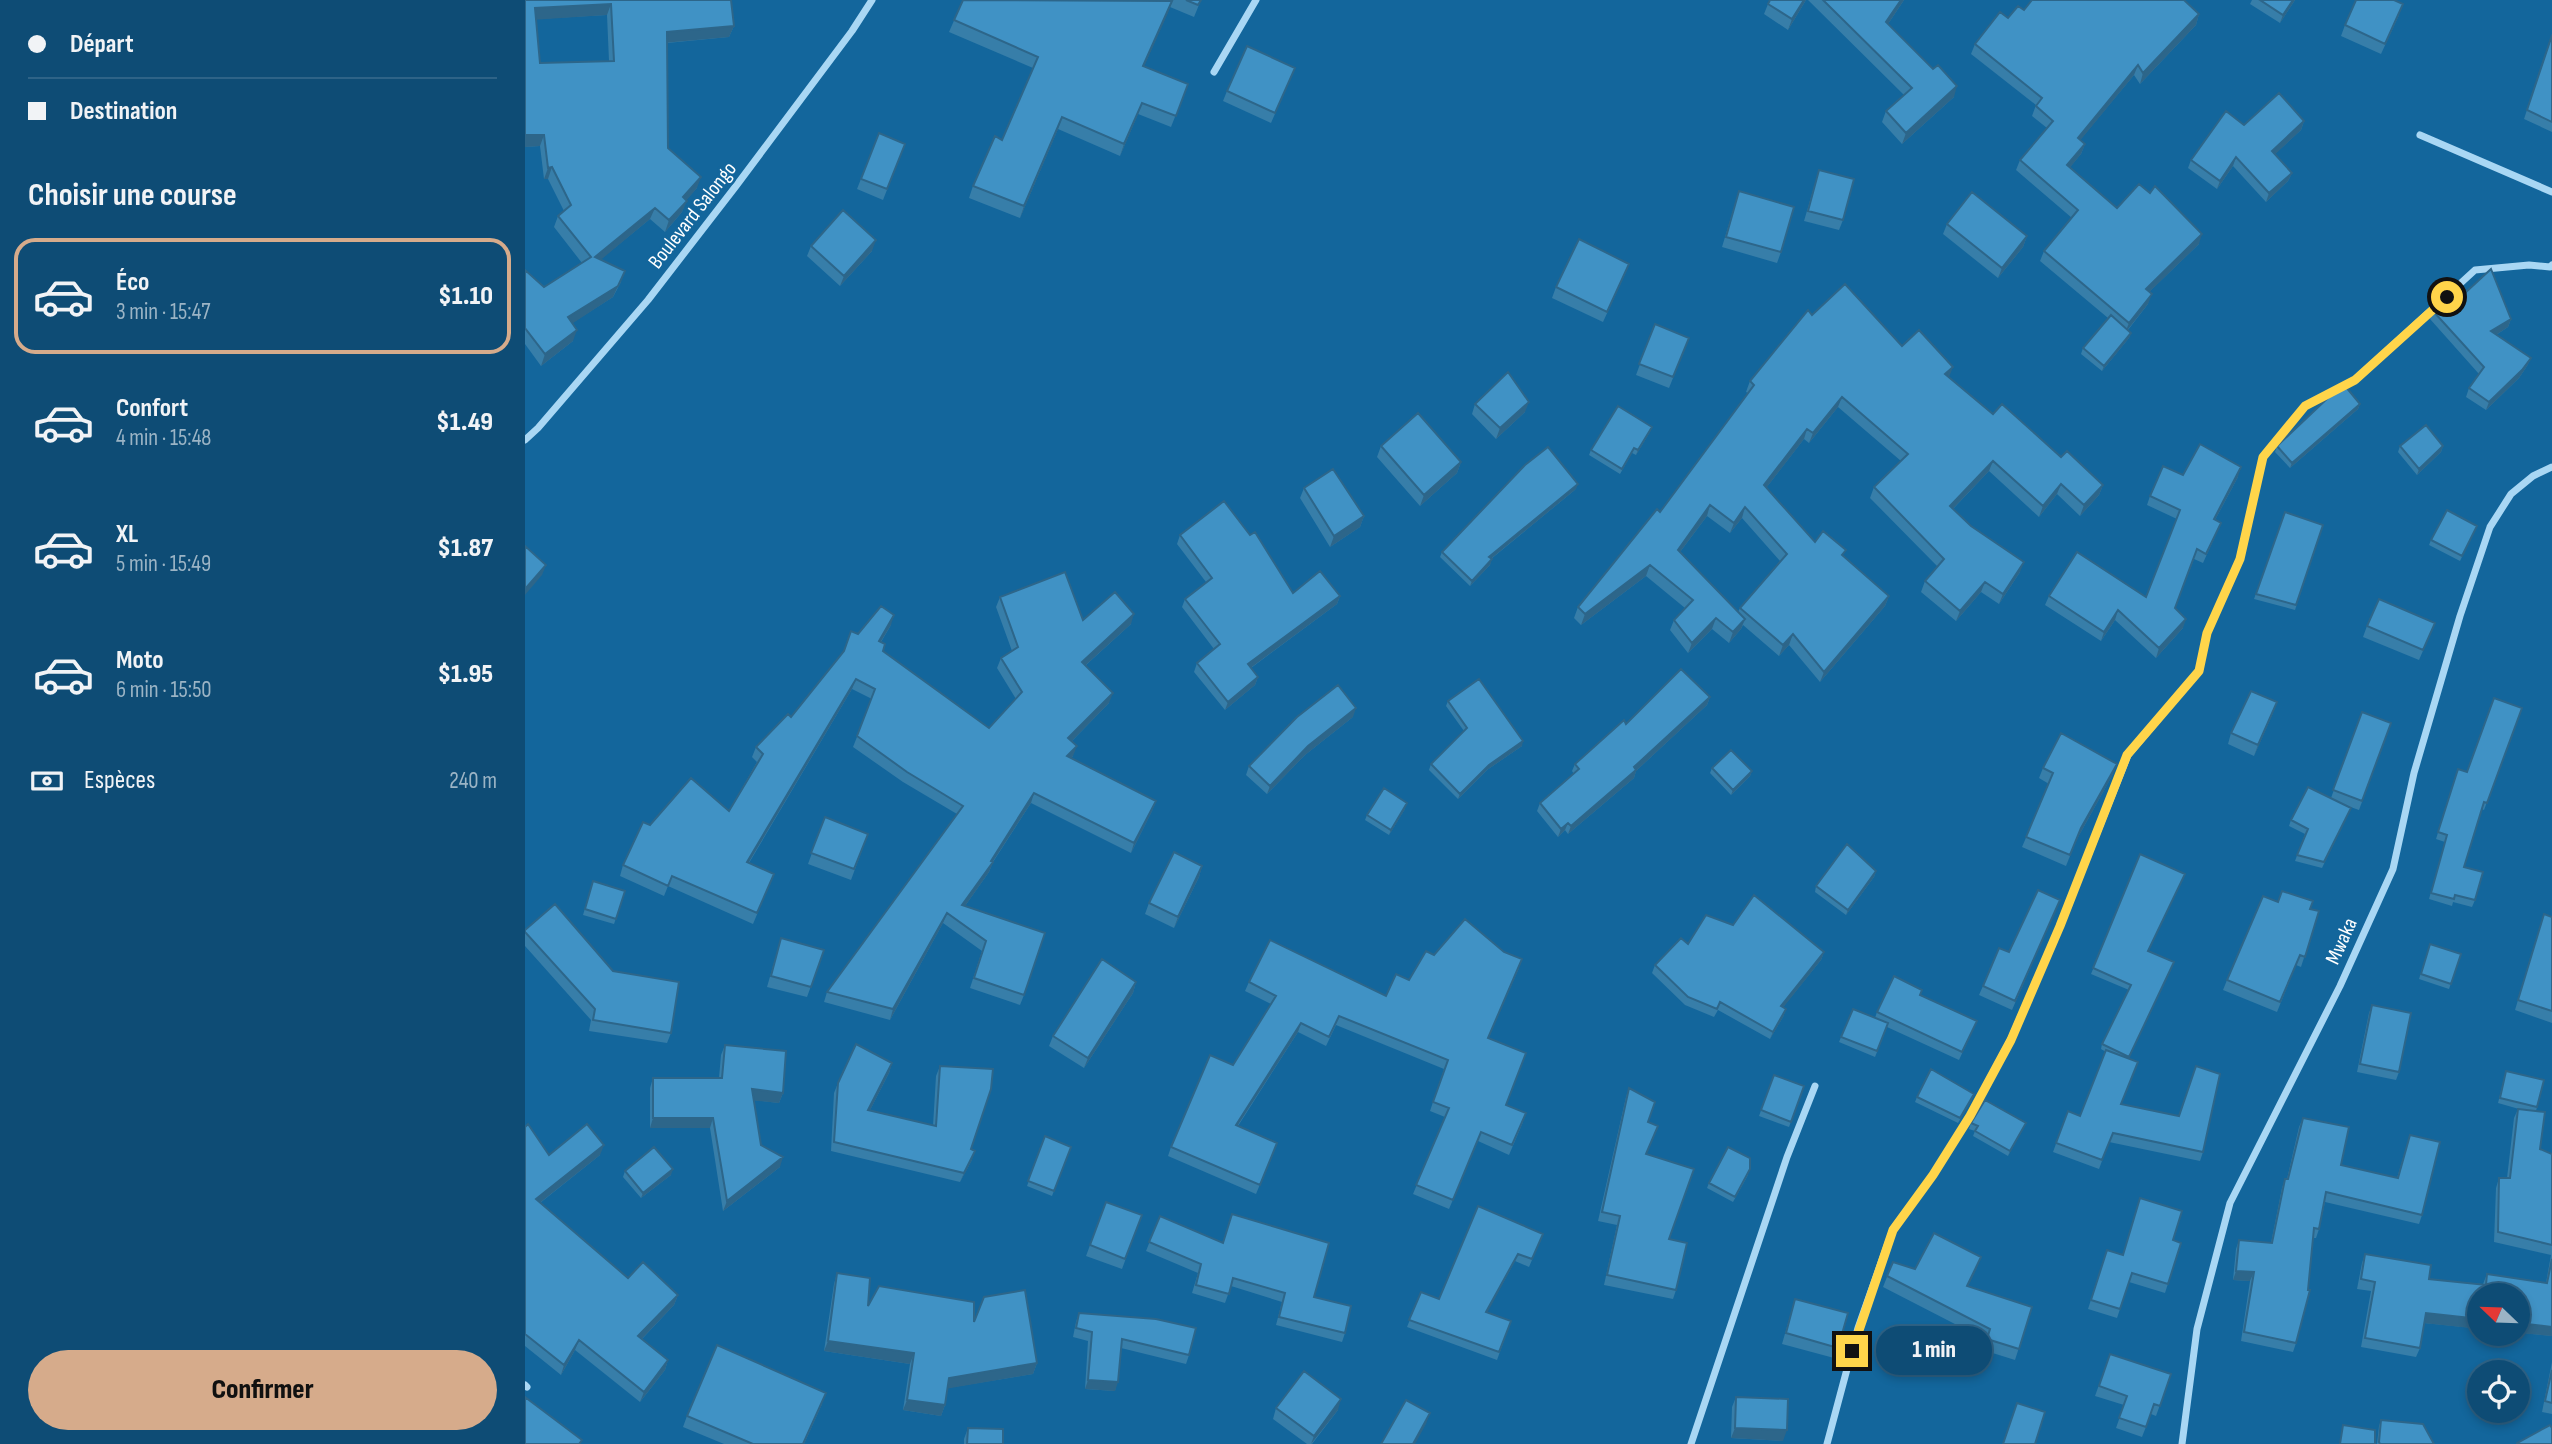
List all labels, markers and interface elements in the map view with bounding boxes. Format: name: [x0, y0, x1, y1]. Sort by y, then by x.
text: Départ: [70, 29, 133, 60]
text: Destination: [70, 96, 177, 127]
street label: Boulevard Salongo: [643, 157, 742, 274]
text: Choisir une course: [28, 176, 237, 215]
icon: car: [32, 265, 95, 328]
text: Éco: [116, 267, 149, 298]
text: $1.10: [438, 281, 493, 312]
route start: [2431, 281, 2463, 313]
text: 3 min · 15:47: [116, 298, 210, 326]
icon: car: [32, 391, 95, 454]
text: Confort: [116, 393, 188, 424]
text: $1.49: [436, 407, 493, 438]
text: 4 min · 15:48: [116, 424, 211, 452]
icon: car: [32, 517, 95, 580]
text: XL: [116, 519, 138, 550]
text: $1.87: [438, 533, 493, 564]
text: 5 min · 15:49: [116, 550, 211, 578]
icon: car: [32, 643, 95, 706]
text: Moto: [116, 645, 164, 676]
text: $1.95: [438, 659, 493, 690]
text: 6 min · 15:50: [116, 676, 212, 704]
icon: cash: [28, 762, 66, 800]
text: Espèces: [84, 765, 155, 796]
text: 240 m: [449, 767, 497, 795]
street label: Mwaka: [2320, 914, 2363, 968]
north arrow: [2467, 1283, 2531, 1346]
map controls: [2467, 1283, 2530, 1423]
callout: 1 min: [1877, 1326, 1992, 1376]
route end: [1836, 1335, 1868, 1367]
text: 1 min: [1912, 1336, 1956, 1364]
button: Confirmer: [28, 1350, 497, 1430]
button: locate: [2467, 1360, 2530, 1423]

